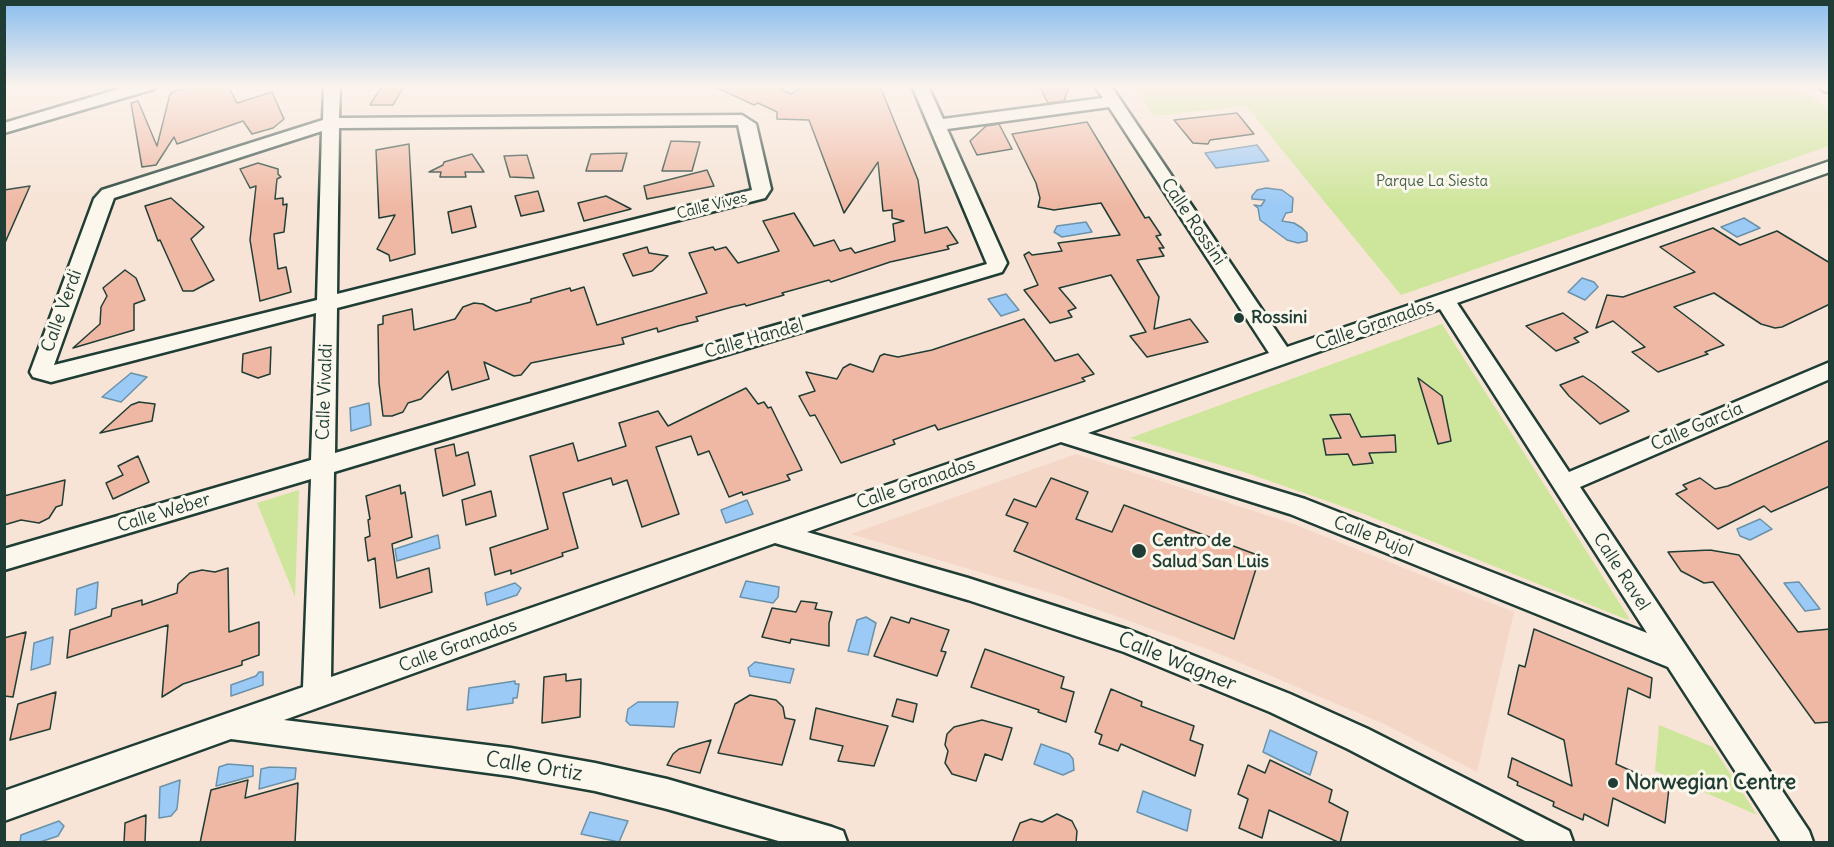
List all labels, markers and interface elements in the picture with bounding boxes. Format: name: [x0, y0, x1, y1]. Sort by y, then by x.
park label: Parque La Siesta: [1376, 173, 1488, 191]
street label: Calle Rossini: [1156, 174, 1230, 270]
street label: Calle Vives: [675, 189, 749, 223]
street label: Calle Verdi: [37, 267, 87, 355]
street label: Calle Granados: [1313, 295, 1437, 355]
place label: Rossini: [1251, 307, 1307, 329]
marker: Rossini: [1232, 311, 1246, 325]
street label: Calle Handel: [702, 315, 806, 363]
street label: Calle Vivaldi: [313, 343, 337, 441]
street label: Calle García: [1648, 398, 1746, 456]
street label: Calle Granados: [854, 454, 978, 514]
street label: Calle Weber: [115, 489, 213, 537]
street label: Calle Pujol: [1330, 512, 1416, 562]
street label: Calle Ravel: [1588, 529, 1654, 615]
place label: Centro de Salud San Luis: [1152, 530, 1269, 572]
marker: Centro de Salud San Luis: [1130, 542, 1148, 560]
street label: Calle Granados: [396, 615, 520, 677]
street label: Calle Wagner: [1114, 627, 1240, 697]
street label: Calle Ortiz: [484, 747, 584, 787]
place label: Norwegian Centre: [1625, 770, 1796, 796]
marker: Norwegian Centre: [1606, 776, 1620, 790]

